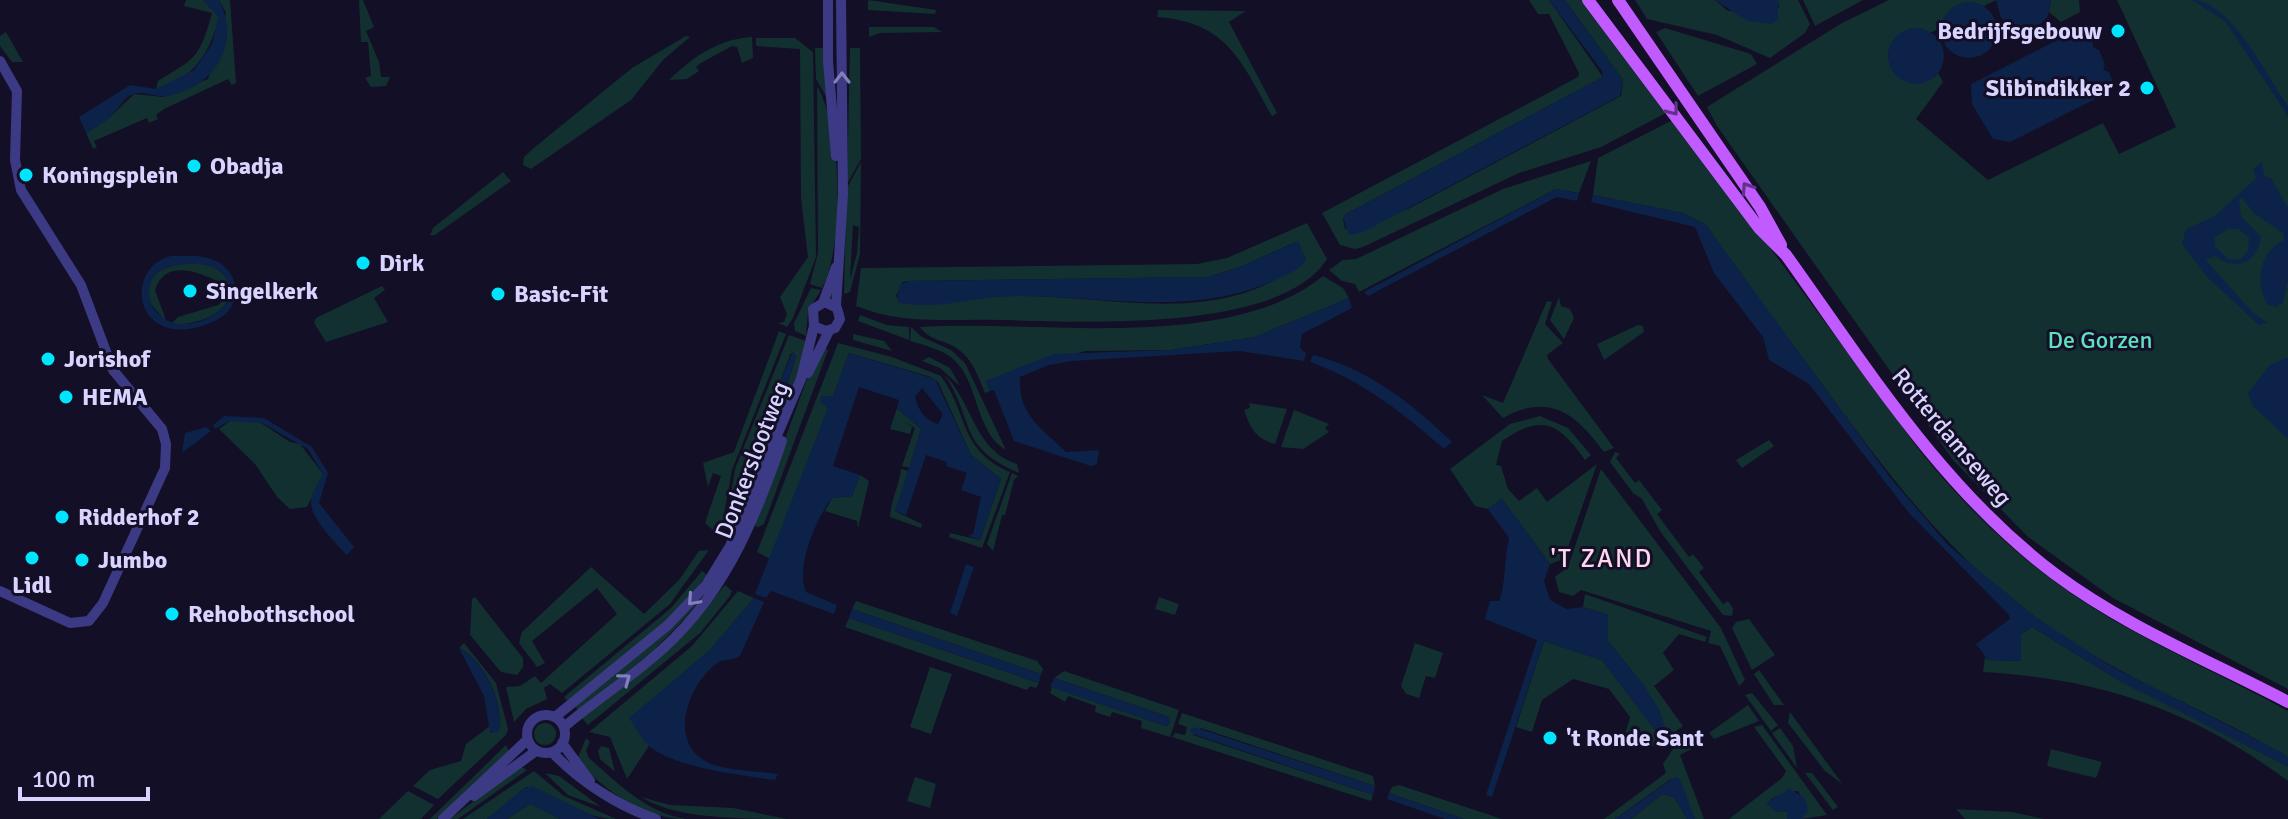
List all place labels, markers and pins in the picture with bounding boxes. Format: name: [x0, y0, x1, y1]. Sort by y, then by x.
place label: Bedrijfsgebouw: [1937, 16, 2103, 46]
marker: Bedrijfsgebouw: [2109, 22, 2127, 40]
place label: Slibindikker 2: [1986, 73, 2131, 103]
marker: Slibindikker 2: [2138, 79, 2156, 97]
place label: Obadja: [210, 151, 284, 181]
marker: Obadja: [185, 157, 203, 175]
place label: Koningsplein: [42, 160, 178, 190]
marker: Koningsplein: [17, 166, 35, 184]
place label: Dirk: [379, 248, 425, 278]
marker: Dirk: [354, 254, 372, 272]
place label: Singelkerk: [206, 276, 319, 306]
place label: Basic-Fit: [514, 279, 608, 309]
marker: Singelkerk: [181, 282, 199, 300]
marker: Basic-Fit: [489, 285, 507, 303]
place label: Jorishof: [64, 344, 151, 374]
marker: Jorishof: [39, 350, 57, 368]
place label: HEMA: [82, 382, 148, 412]
marker: HEMA: [57, 388, 75, 406]
place label: Ridderhof 2: [78, 502, 200, 532]
marker: Ridderhof 2: [53, 508, 71, 526]
place label: Jumbo: [98, 545, 167, 575]
marker: Lidl: [23, 549, 41, 567]
marker: Jumbo: [73, 551, 91, 569]
place label: Lidl: [12, 570, 52, 600]
place label: Rehobothschool: [188, 599, 355, 629]
marker: Rehobothschool: [163, 605, 181, 623]
place label: 't Ronde Sant: [1566, 723, 1704, 753]
marker: 't Ronde Sant: [1541, 729, 1559, 747]

